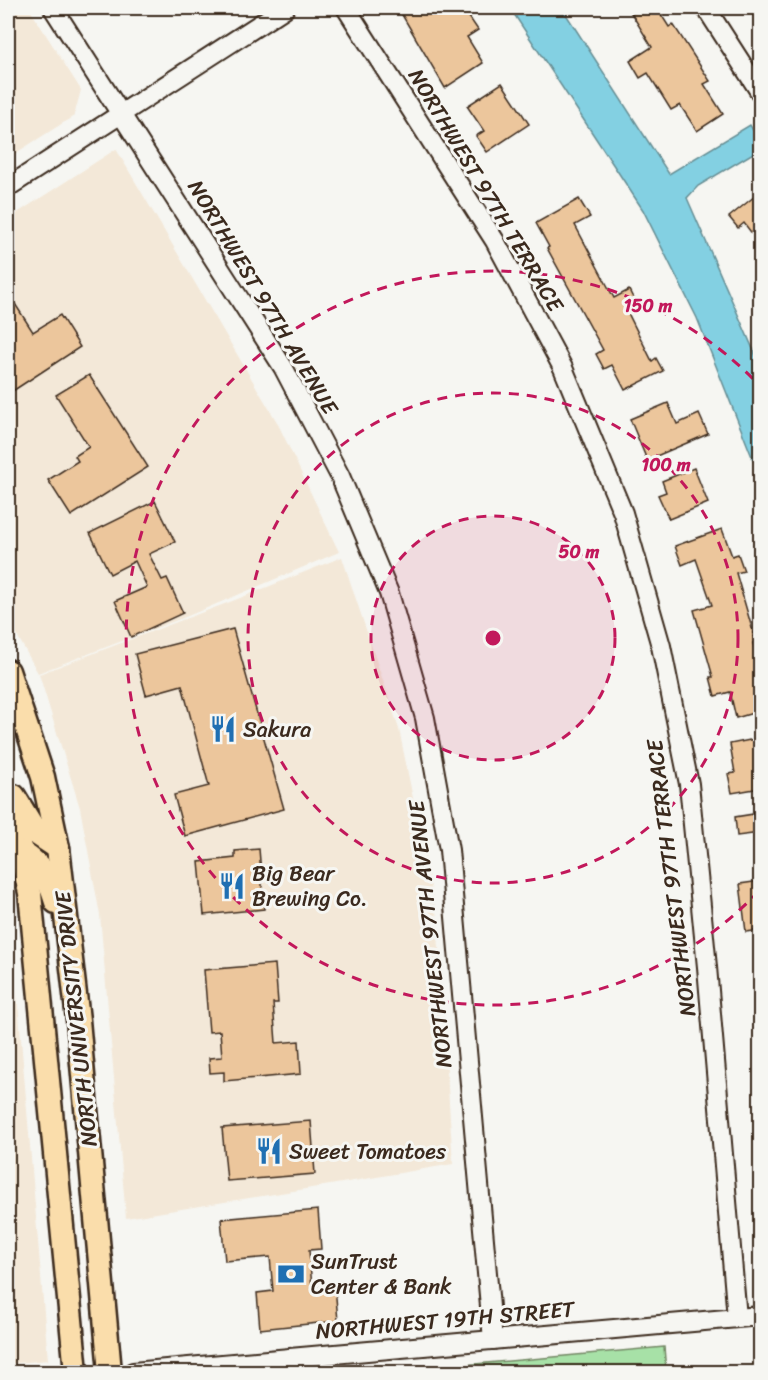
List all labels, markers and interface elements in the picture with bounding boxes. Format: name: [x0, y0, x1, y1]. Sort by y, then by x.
street label: NORTHWEST 97TH TERRACE: [398, 61, 575, 321]
street label: NORTHWEST 97TH AVENUE: [177, 172, 350, 424]
text: 150 m: [624, 290, 672, 322]
text: 100 m: [642, 449, 691, 481]
text: 50 m: [559, 536, 600, 568]
centre of rings: [483, 628, 503, 648]
place label: Sakura: [243, 710, 311, 749]
restaurant icon: Sakura: [208, 714, 238, 744]
street label: NORTHWEST 97TH TERRACE: [634, 736, 707, 1019]
street label: NORTHWEST 97TH AVENUE: [396, 796, 463, 1070]
place label: Big Bear Brewing Co.: [252, 854, 368, 918]
restaurant icon: Big Bear Brewing Co.: [217, 871, 247, 901]
street label: NORTH UNIVERSITY DRIVE: [43, 888, 109, 1149]
place label: Sweet Tomatoes: [289, 1132, 447, 1171]
restaurant icon: Sweet Tomatoes: [254, 1136, 284, 1166]
place label: SunTrust Center & Bank: [311, 1242, 452, 1306]
bank icon: SunTrust Center & Bank: [276, 1259, 306, 1289]
street label: NORTHWEST 19TH STREET: [314, 1289, 578, 1351]

